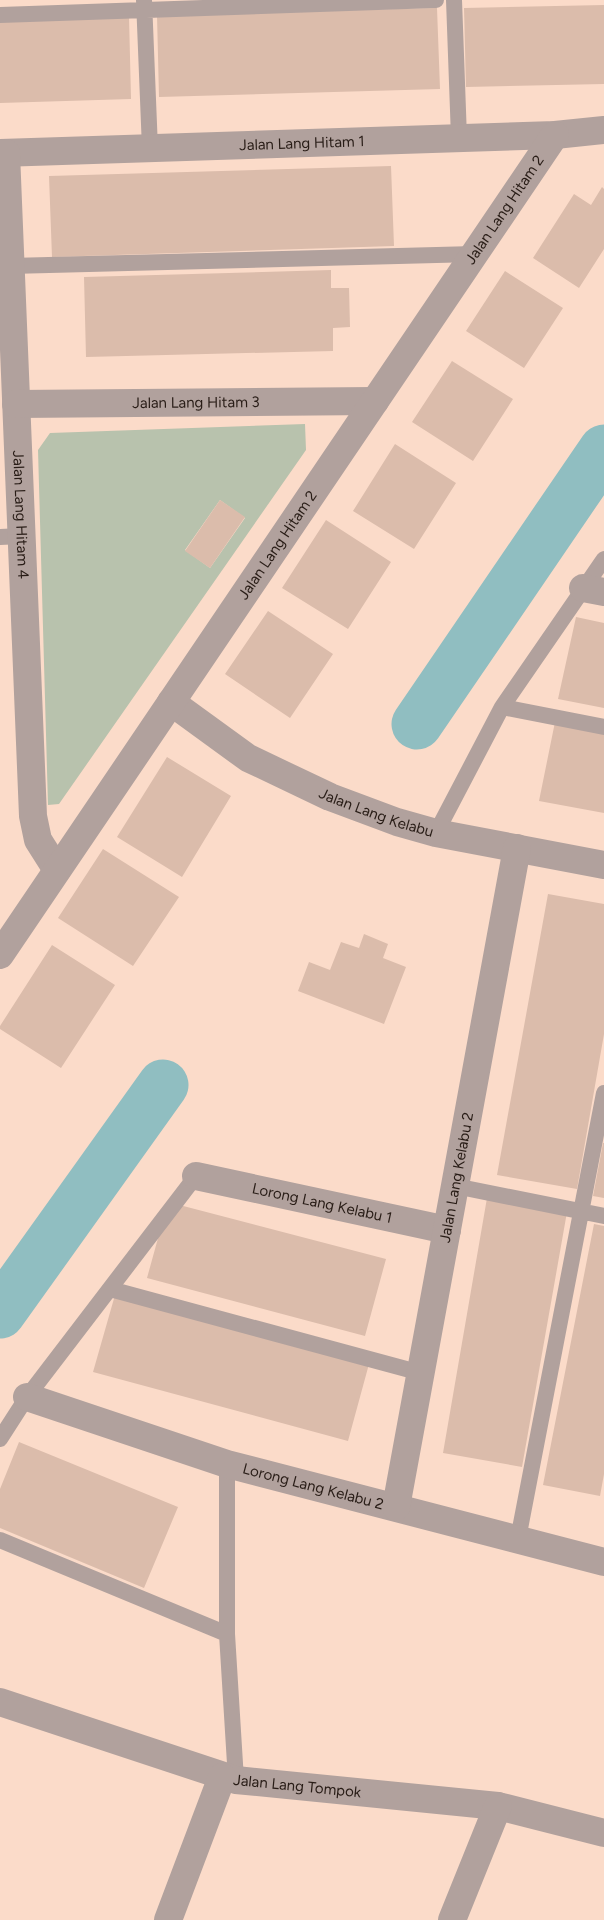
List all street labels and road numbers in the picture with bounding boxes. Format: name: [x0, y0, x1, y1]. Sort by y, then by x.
street label: Jalan Lang Hitam 1: [239, 132, 365, 154]
street label: Jalan Lang Hitam 2: [461, 152, 548, 268]
street label: Jalan Lang Hitam 3: [132, 393, 260, 412]
street label: Jalan Lang Hitam 4: [9, 450, 32, 579]
street label: Jalan Lang Hitam 2: [234, 487, 321, 603]
street label: Jalan Lang Kelabu: [316, 784, 436, 841]
street label: Jalan Lang Kelabu 2: [436, 1111, 477, 1244]
street label: Lorong Lang Kelabu 1: [250, 1179, 394, 1227]
street label: Lorong Lang Kelabu 2: [241, 1459, 386, 1513]
street label: Jalan Lang Tompok: [232, 1771, 363, 1801]

